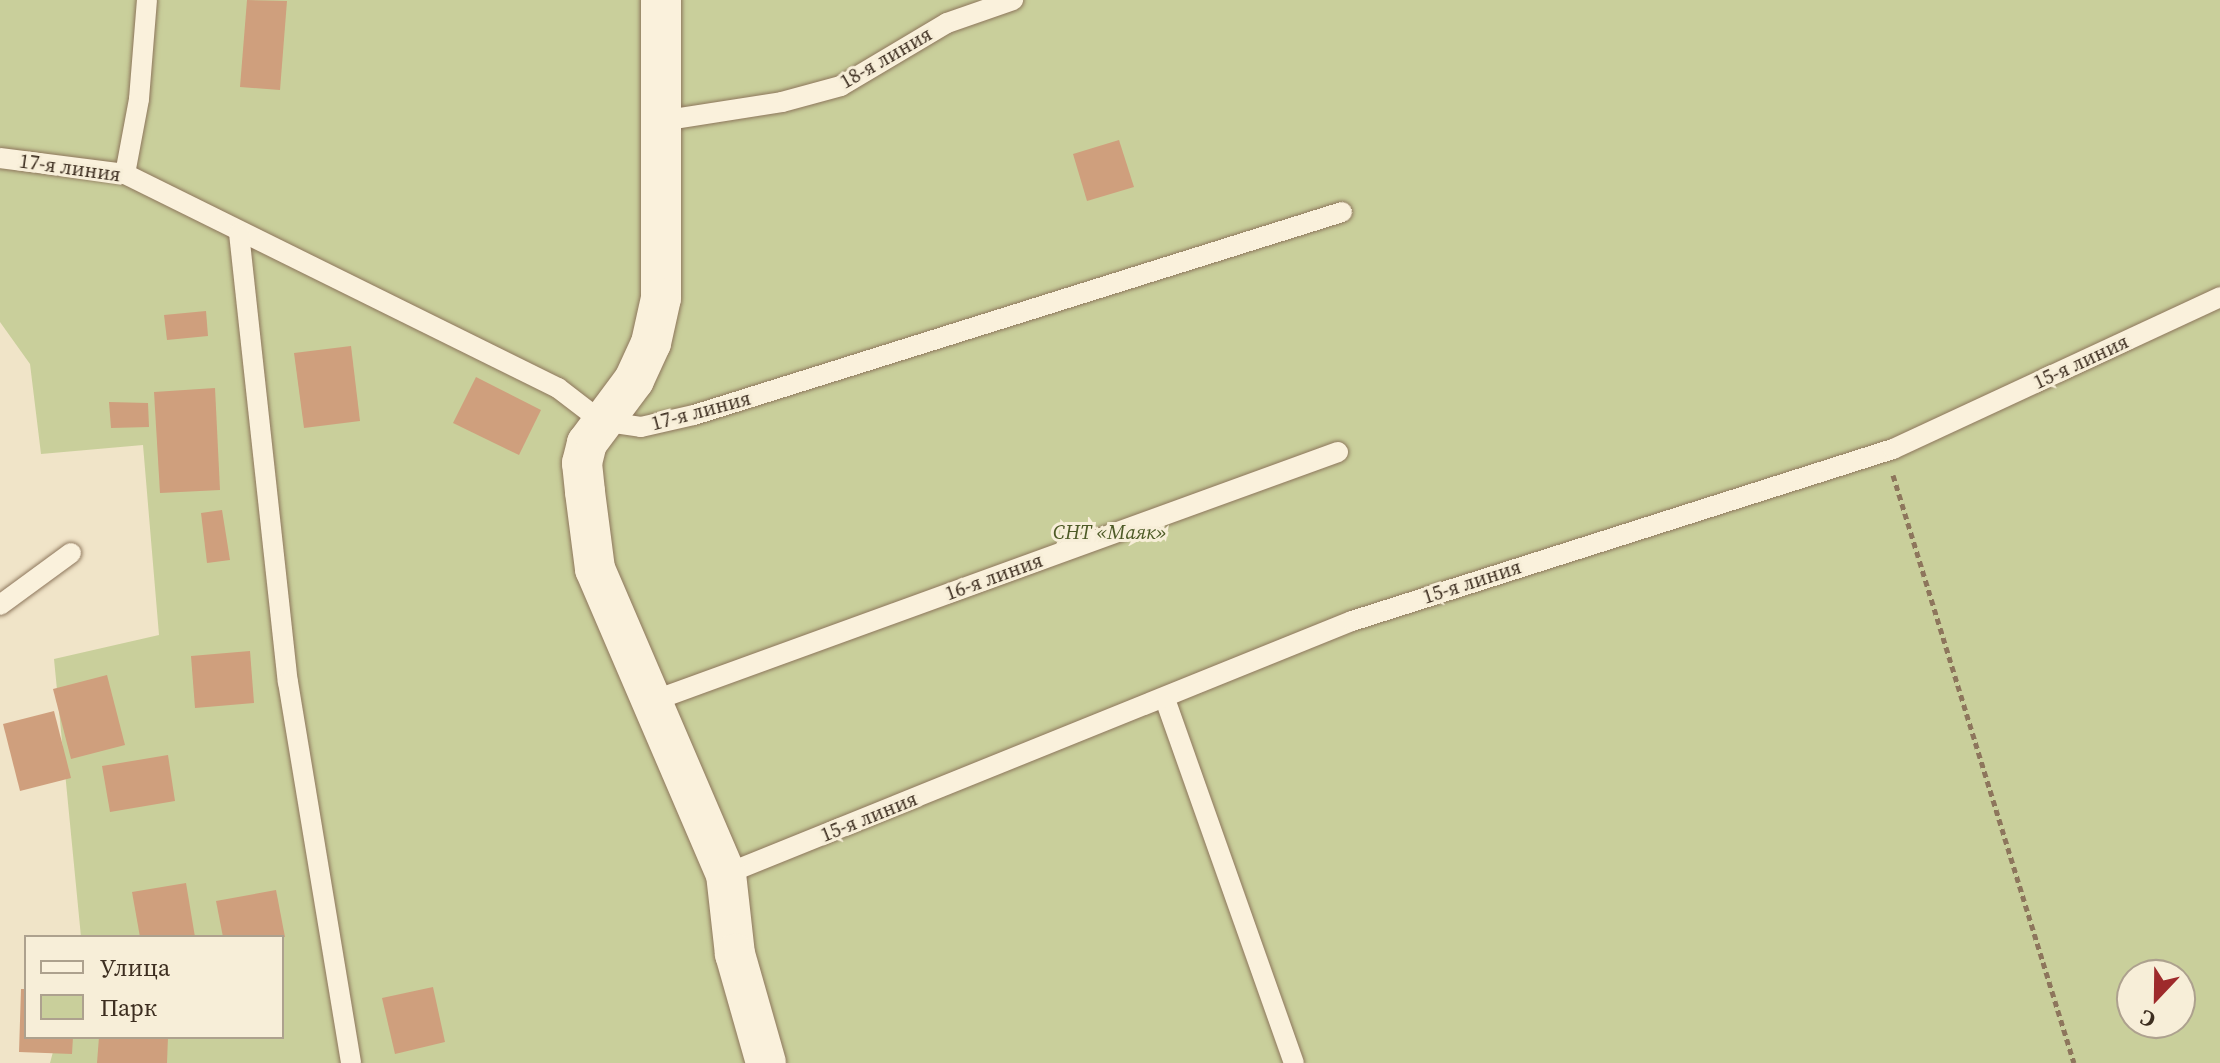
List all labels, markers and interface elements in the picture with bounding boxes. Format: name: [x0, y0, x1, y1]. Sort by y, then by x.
street label: 18-я линия: [836, 22, 936, 94]
street label: 17-я линия: [18, 149, 122, 187]
street label: 15-я линия: [2030, 330, 2132, 394]
street label: 17-я линия: [649, 386, 753, 436]
park label: СНТ «Маяк»: [1053, 520, 1167, 544]
street label: 16-я линия: [942, 548, 1046, 606]
street label: 15-я линия: [1420, 555, 1524, 609]
street label: 15-я линия: [817, 787, 921, 847]
legend: [24, 935, 284, 1039]
text: Улица: [100, 951, 170, 984]
north arrow: [2116, 959, 2196, 1039]
text: Парк: [100, 991, 157, 1024]
text: С: [2136, 1003, 2160, 1036]

